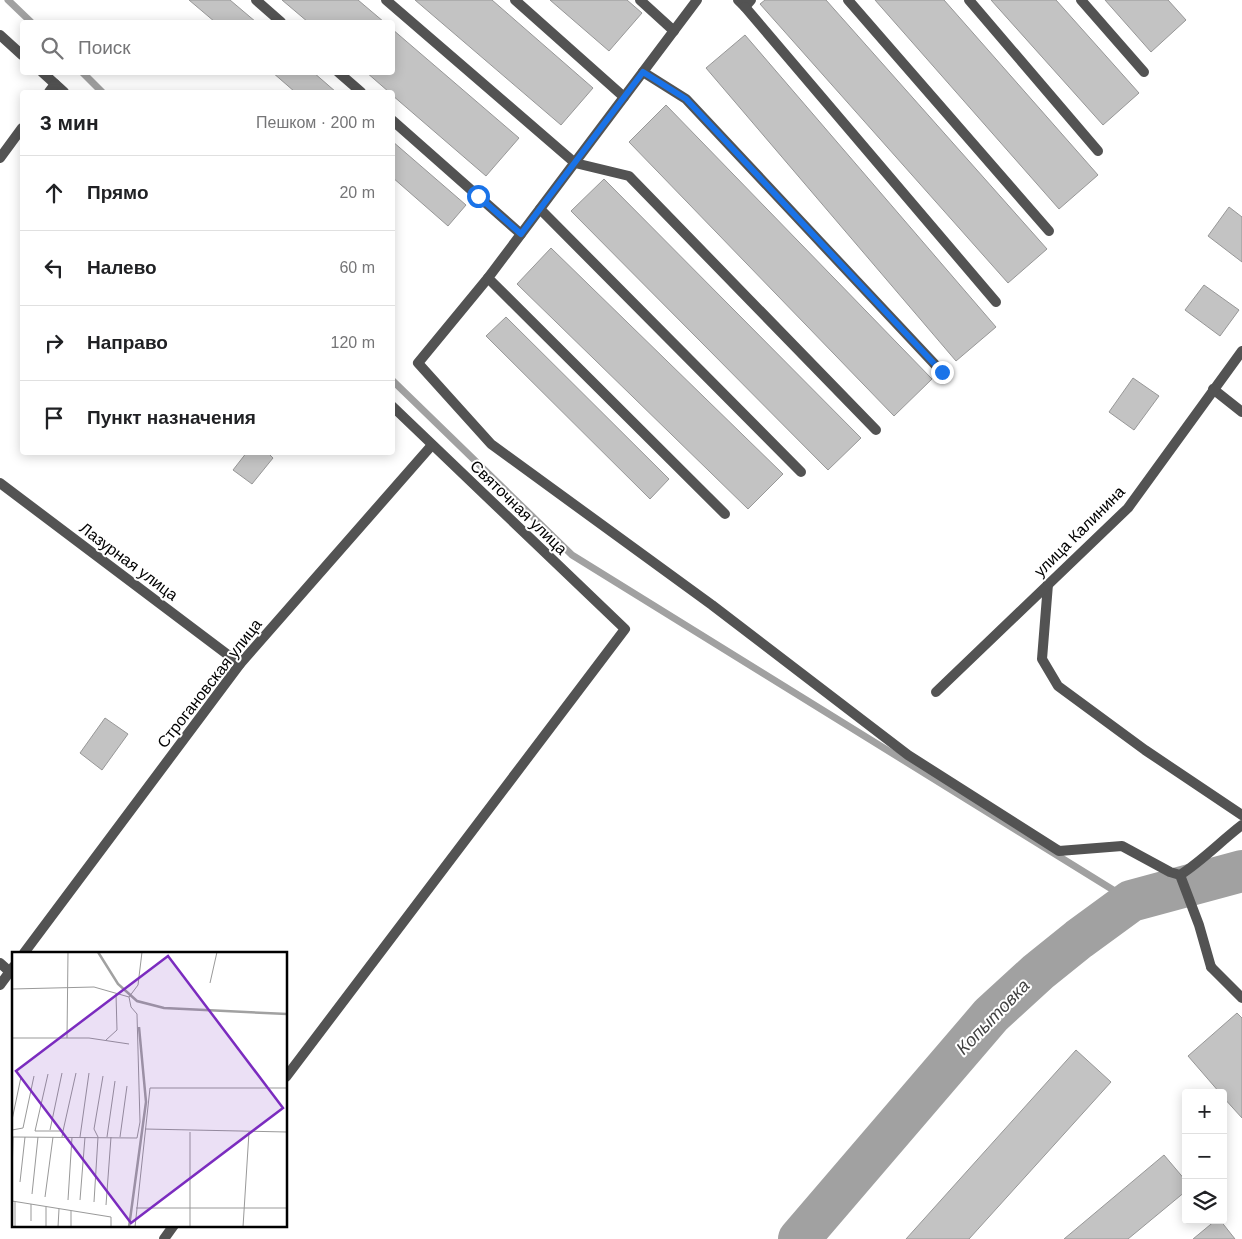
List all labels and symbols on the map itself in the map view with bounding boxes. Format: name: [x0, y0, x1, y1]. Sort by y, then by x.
route start: [467, 185, 490, 208]
route end: [931, 361, 954, 384]
street label: Святочная улица: [467, 457, 570, 558]
street label: улица Калинина: [1031, 483, 1128, 580]
street label: Лазурная улица: [76, 519, 181, 604]
street label: Строгановская улица: [154, 616, 265, 751]
inset map: [12, 952, 288, 1226]
water label: Копытовка: [952, 975, 1034, 1059]

